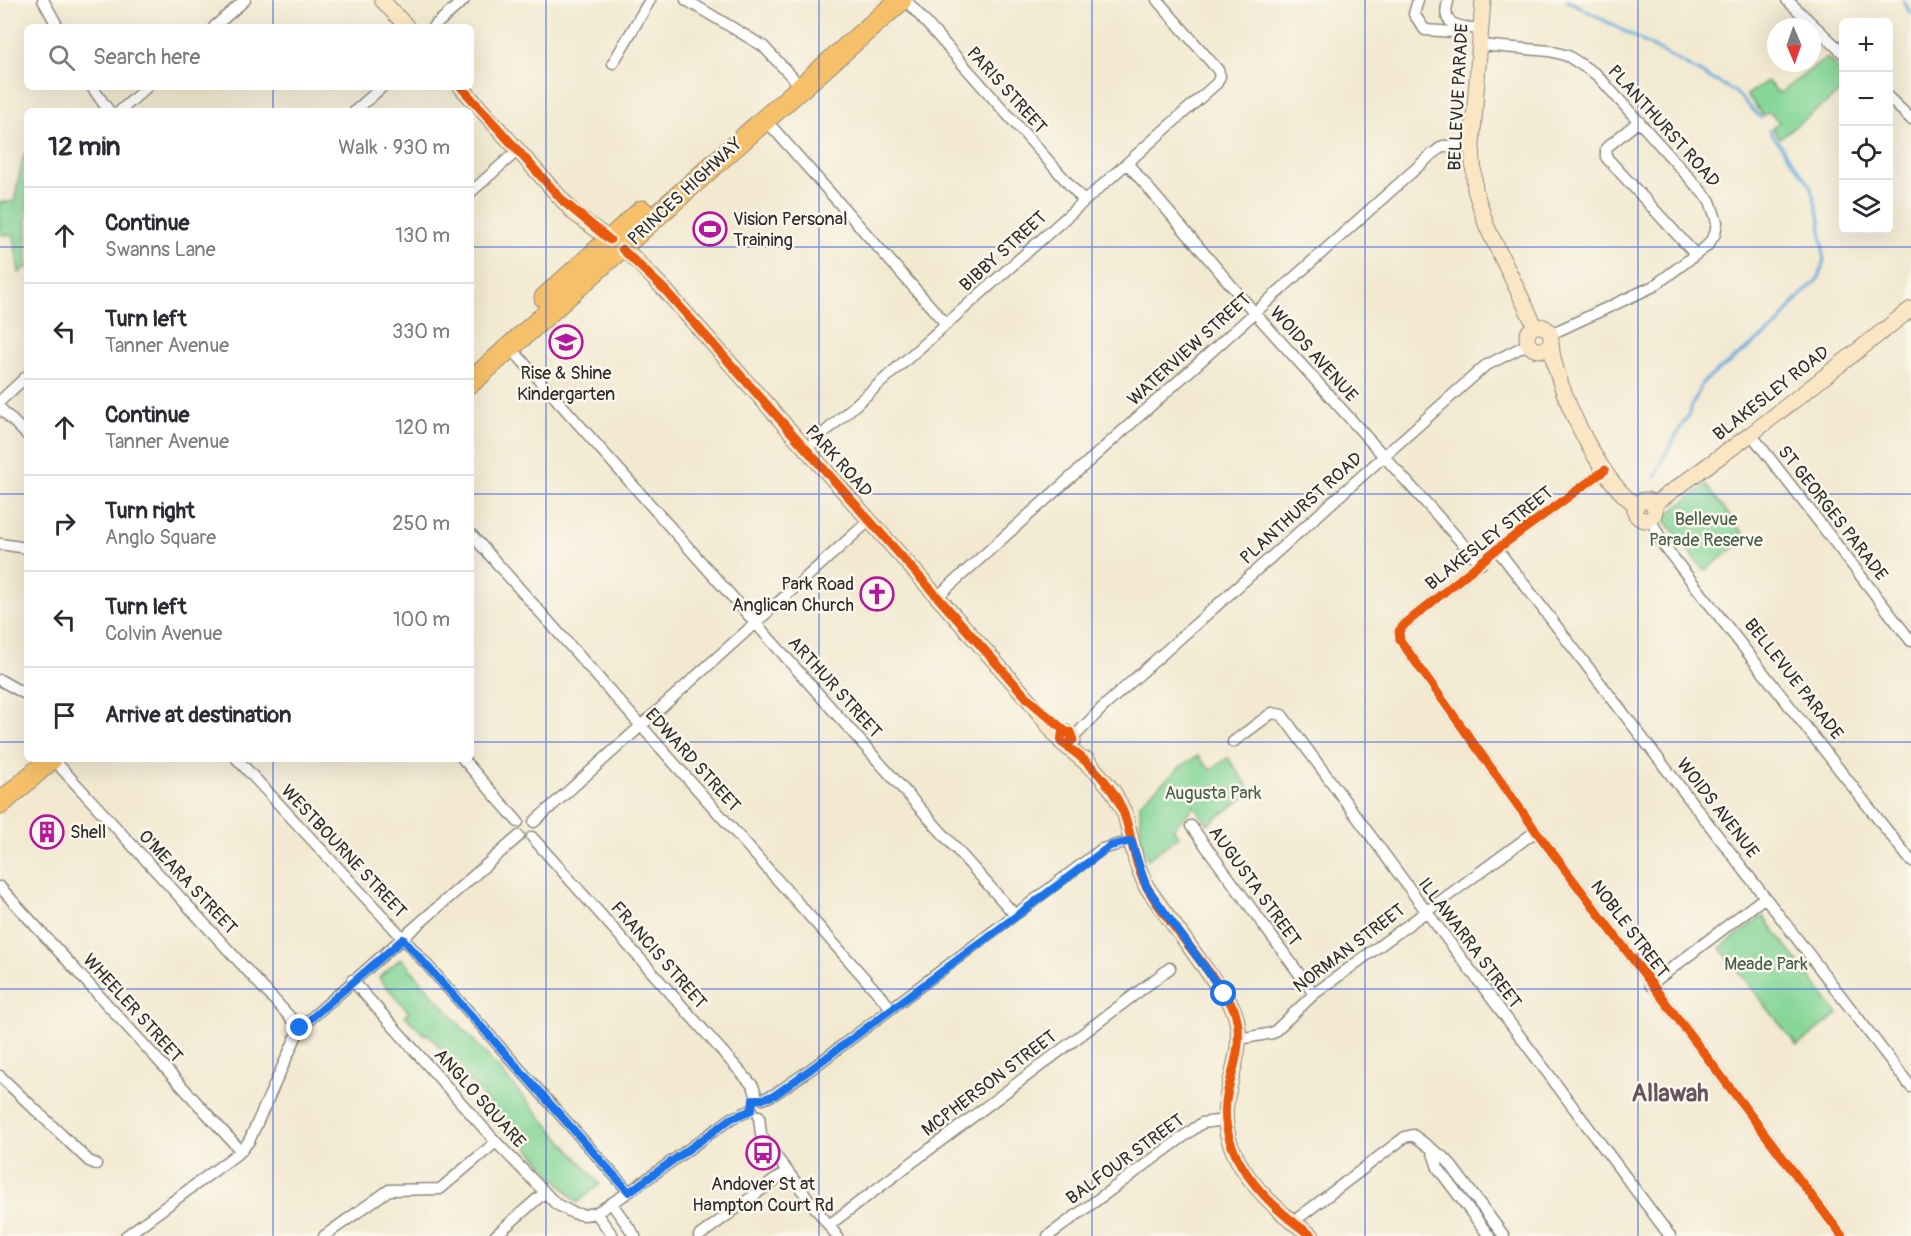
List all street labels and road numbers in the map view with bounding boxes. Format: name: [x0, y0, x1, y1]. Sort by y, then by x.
street label: BELLEVUE PARADE: [1443, 23, 1474, 171]
street label: PARIS STREET: [962, 42, 1052, 139]
street label: PLANTHURST ROAD: [1603, 60, 1725, 192]
street label: PRINCES HIGHWAY: [623, 132, 748, 250]
street label: BIBBY STREET: [955, 206, 1052, 297]
street label: WATERVIEW STREET: [1123, 288, 1256, 411]
street label: WOIDS AVENUE: [1265, 302, 1363, 407]
street label: BLAKESLEY ROAD: [1709, 341, 1834, 446]
street label: PARK ROAD: [800, 420, 877, 502]
street label: ST GEORGES PARADE: [1773, 441, 1893, 586]
street label: PLANTHURST ROAD: [1235, 447, 1367, 569]
street label: BLAKESLEY STREET: [1421, 481, 1558, 596]
street label: BELLEVUE PARADE: [1739, 614, 1848, 745]
street label: ARTHUR STREET: [783, 632, 886, 743]
street label: EDWARD STREET: [640, 704, 745, 817]
street label: WOIDS AVENUE: [1671, 754, 1764, 863]
street label: WESTBOURNE STREET: [276, 780, 411, 923]
street label: AUGUSTA STREET: [1203, 822, 1306, 951]
street label: O'MEARA STREET: [133, 825, 242, 939]
street label: ILLAWARRA STREET: [1413, 873, 1526, 1013]
street label: NOBLE STREET: [1585, 876, 1674, 983]
street label: FRANCIS STREET: [606, 897, 712, 1014]
street label: NORMAN STREET: [1289, 899, 1410, 998]
street label: WHEELER STREET: [78, 949, 188, 1068]
street label: MCPHERSON STREET: [917, 1025, 1061, 1142]
street label: ANGLO SQUARE: [429, 1044, 530, 1153]
street label: BALFOUR STREET: [1062, 1109, 1189, 1210]

